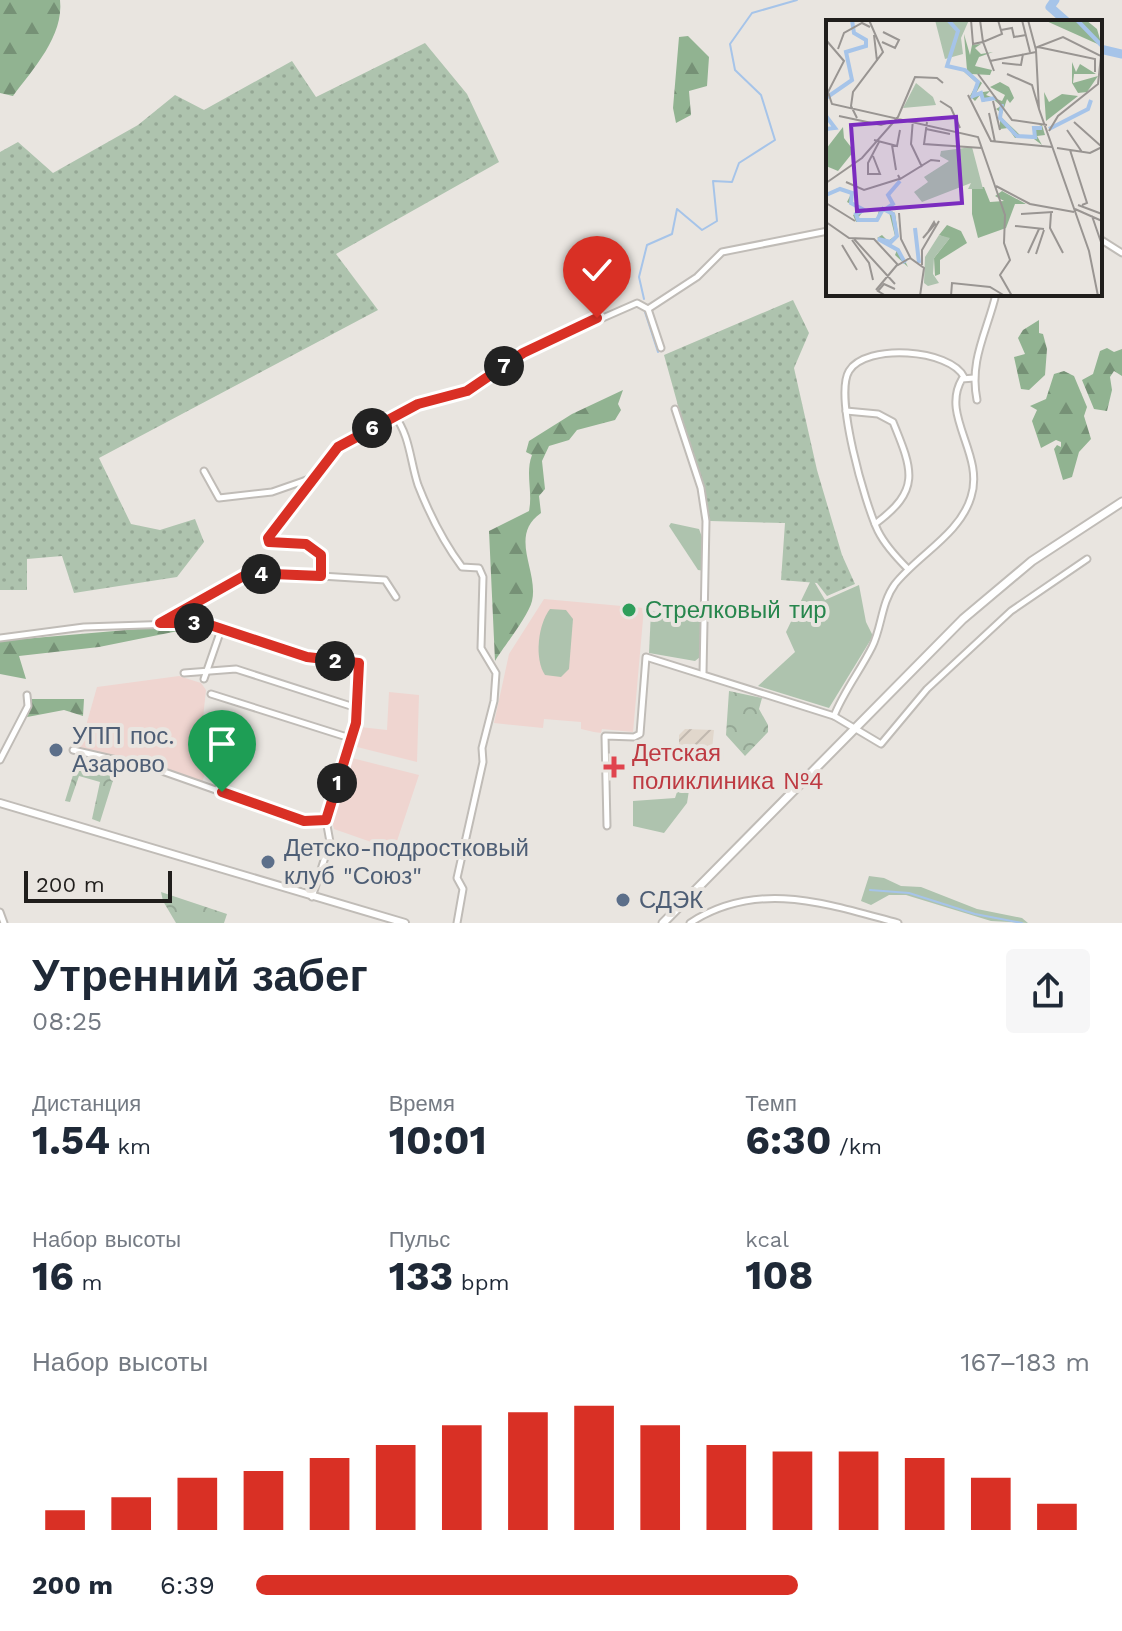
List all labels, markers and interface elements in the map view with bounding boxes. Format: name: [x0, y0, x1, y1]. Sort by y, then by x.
inset map: [826, 20, 1102, 296]
pin: [563, 236, 631, 318]
icon: check: [575, 248, 619, 292]
pin: 7: [484, 346, 524, 386]
text: 7: [497, 353, 511, 378]
pin: 6: [352, 408, 392, 448]
text: 6: [365, 415, 379, 440]
pin: 4: [241, 554, 281, 594]
text: 4: [254, 561, 268, 586]
place label: Стрелковый тир: [645, 596, 827, 624]
marker: Стрелковый тир: [620, 601, 638, 619]
pin: 3: [174, 603, 214, 643]
text: 3: [187, 610, 201, 635]
pin: 2: [315, 641, 355, 681]
text: 2: [328, 648, 342, 673]
pin: [188, 710, 256, 792]
place label: УПП пос. Азарово: [72, 722, 175, 778]
icon: arrive: [200, 722, 244, 766]
place label: Детская поликлиника №4: [632, 739, 824, 795]
marker: УПП пос. Азарово: [47, 741, 65, 759]
marker: Детская поликлиника №4: [603, 756, 625, 778]
pin: 1: [317, 763, 357, 803]
text: 1: [332, 770, 342, 795]
place label: Детско-подростковый клуб "Союз": [284, 834, 529, 890]
marker: Детско-подростковый клуб "Союз": [259, 853, 277, 871]
scale bar: [24, 867, 172, 903]
text: 200 m: [36, 872, 105, 897]
place label: СДЭК: [639, 886, 703, 914]
marker: СДЭК: [614, 891, 632, 909]
button: share: [1006, 949, 1090, 1033]
text: Утренний забег: [32, 950, 368, 1002]
text: 08:25: [32, 1006, 102, 1036]
text: Дистанция: [32, 1091, 141, 1116]
text: Время: [389, 1091, 455, 1116]
text: Темп: [745, 1091, 797, 1116]
text: 1.54: [32, 1117, 110, 1164]
text: 10:01: [389, 1117, 487, 1164]
text: 6:30: [745, 1117, 832, 1164]
text: km: [110, 1134, 151, 1159]
text: /km: [832, 1134, 882, 1159]
text: Набор высоты: [32, 1227, 181, 1252]
text: Пульс: [389, 1227, 450, 1252]
text: kcal: [745, 1227, 789, 1252]
text: 108: [745, 1252, 813, 1299]
text: 16: [32, 1253, 74, 1300]
text: 133: [389, 1253, 453, 1300]
text: m: [74, 1270, 102, 1295]
text: bpm: [453, 1270, 509, 1295]
text: Набор высоты: [32, 1347, 208, 1377]
text: 167–183 m: [960, 1347, 1090, 1377]
text: 200 m: [32, 1570, 113, 1600]
text: 6:39: [160, 1570, 215, 1600]

